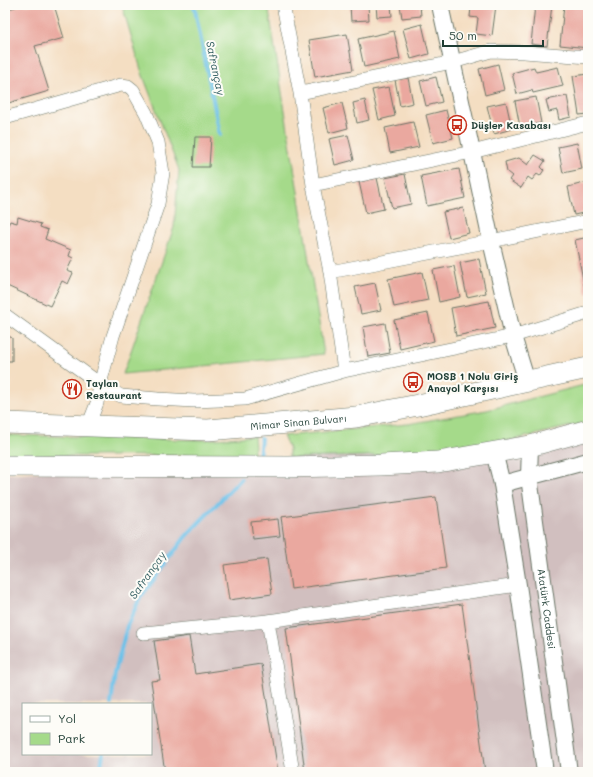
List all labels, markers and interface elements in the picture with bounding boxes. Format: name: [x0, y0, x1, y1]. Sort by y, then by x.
scale bar: [443, 22, 543, 48]
text: 50 m: [449, 27, 477, 43]
water label: Safrançay: [203, 40, 229, 97]
bus stop icon: Düşler Kasabası: [446, 114, 468, 136]
place label: Düşler Kasabası: [471, 118, 551, 133]
place label: MOSB 1 Nolu Giriş Anayol Karşısı: [427, 369, 518, 396]
bus stop icon: MOSB 1 Nolu Giriş Anayol Karşısı: [402, 371, 424, 393]
place label: Taylan Restaurant: [86, 376, 142, 402]
restaurant icon: Taylan Restaurant: [61, 378, 83, 400]
street label: Mimar Sinan Bulvarı: [250, 411, 347, 433]
water label: Safrançay: [125, 548, 169, 602]
street label: Atatürk Caddesi: [534, 568, 559, 650]
legend: [22, 703, 152, 755]
text: Yol: [58, 710, 76, 726]
text: Park: [58, 730, 85, 746]

